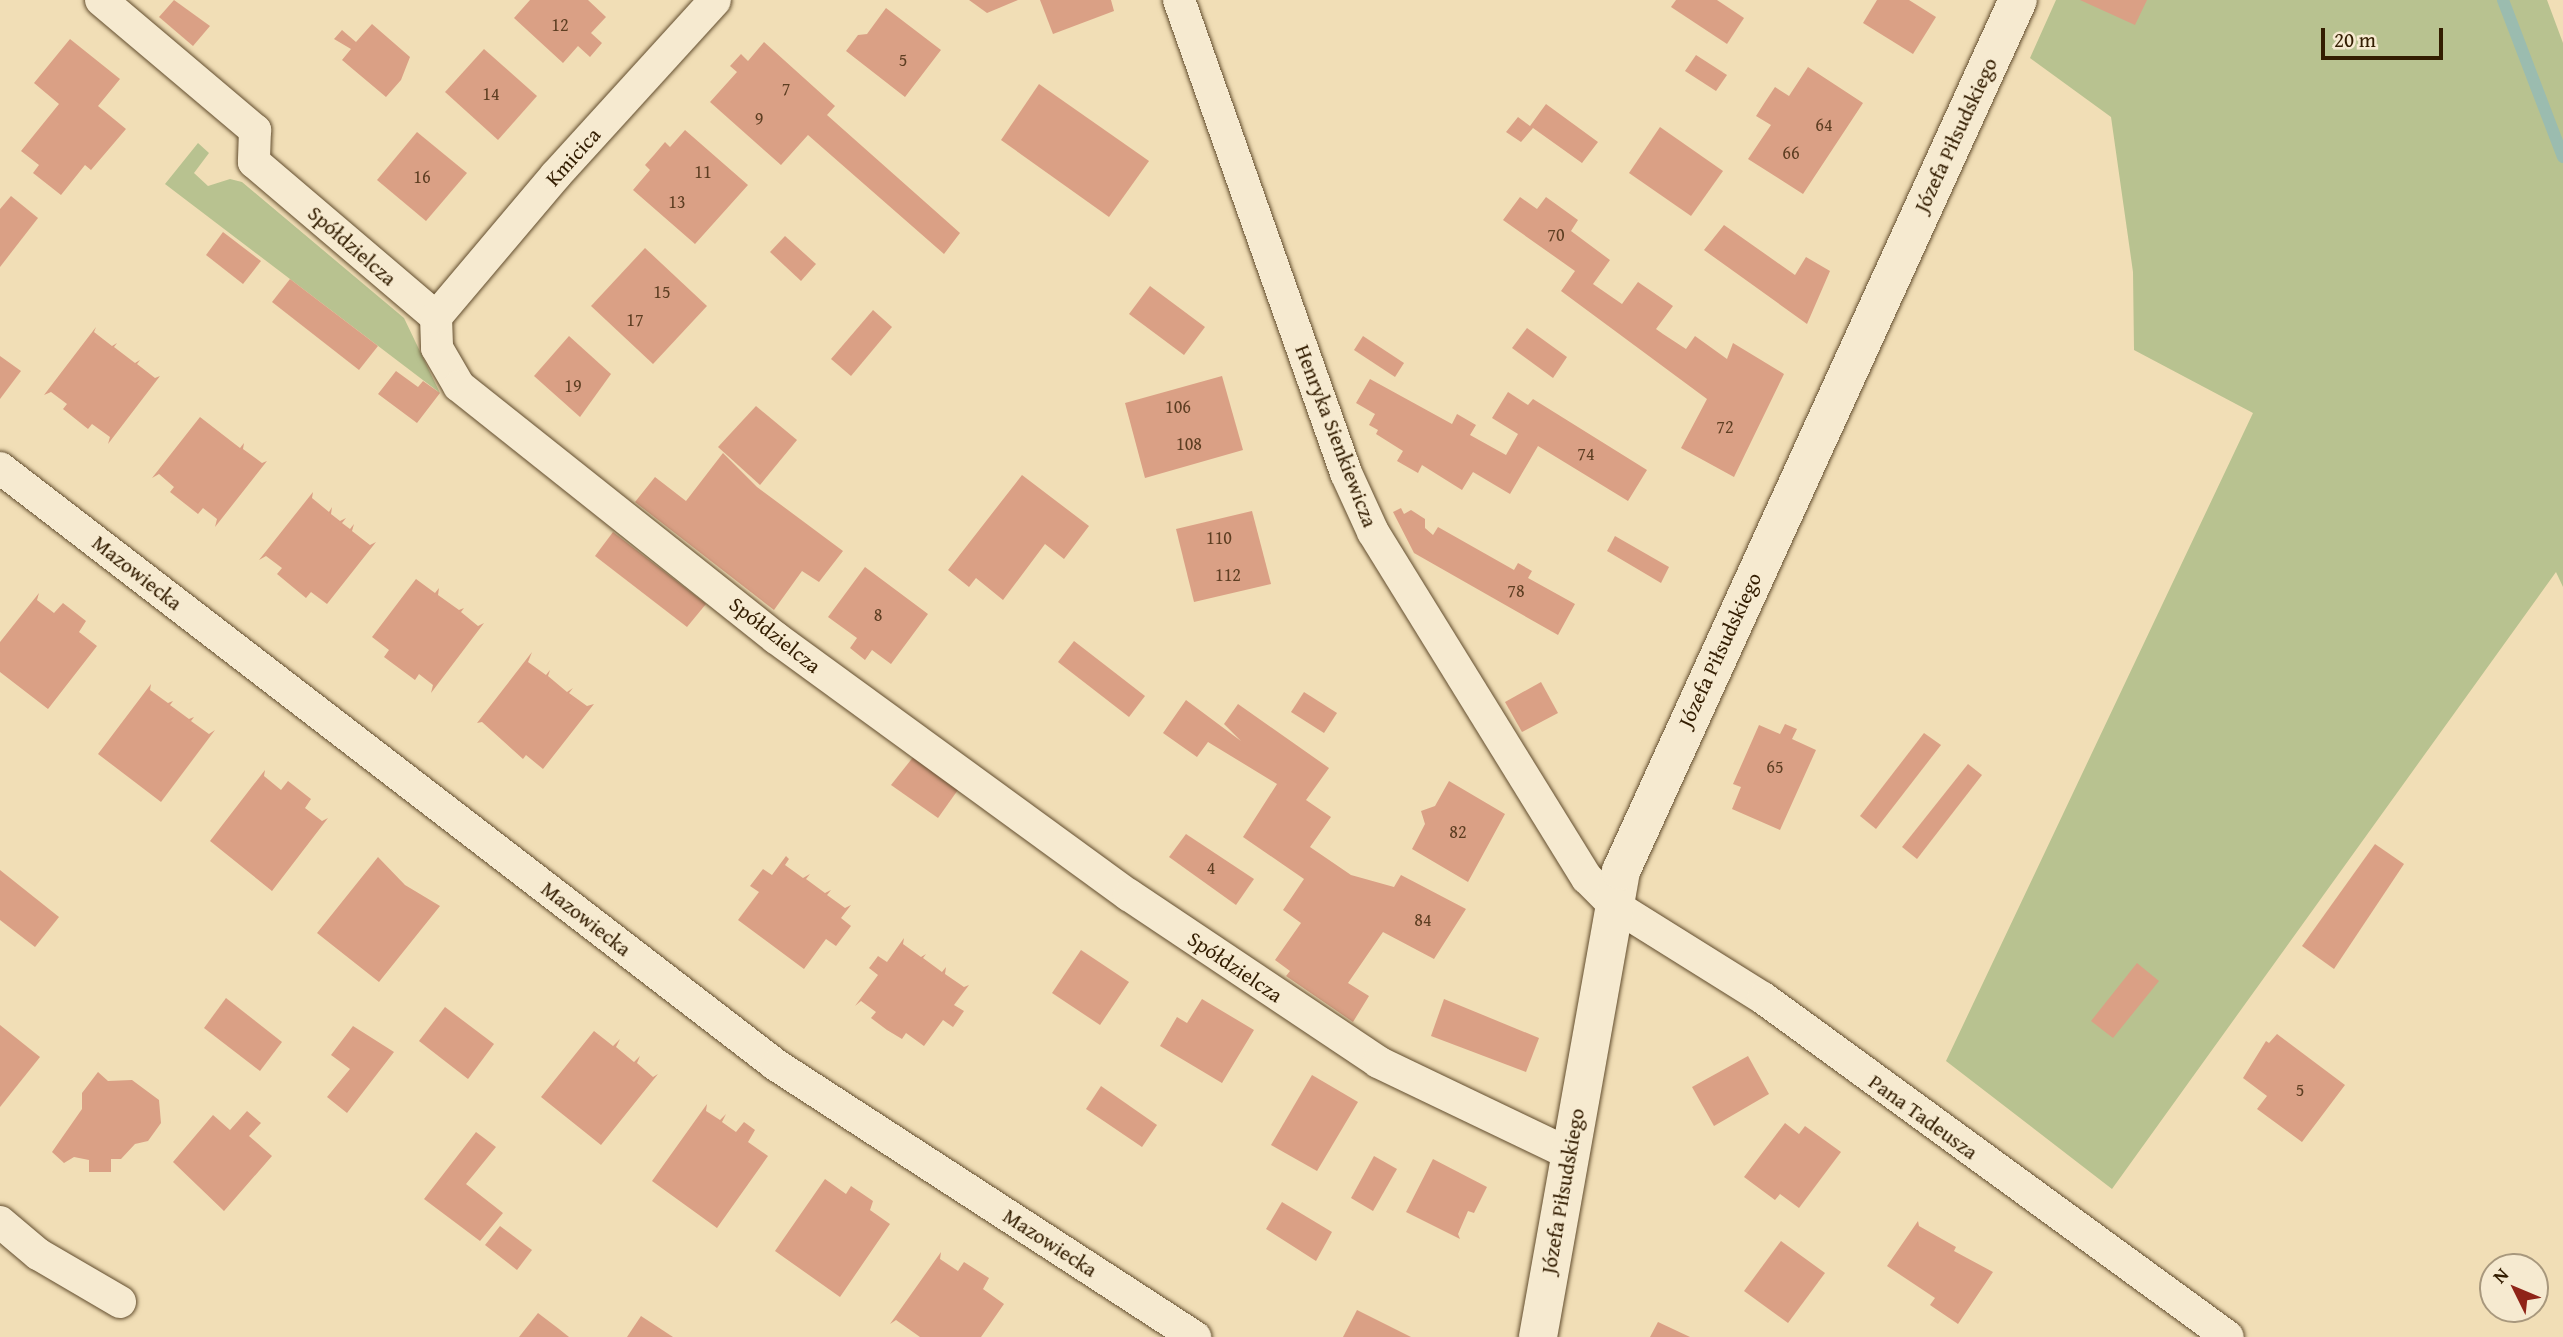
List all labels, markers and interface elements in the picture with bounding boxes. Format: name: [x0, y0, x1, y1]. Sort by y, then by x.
house number: 12: [551, 14, 569, 36]
scale bar: [2325, 14, 2448, 58]
text: 20 m: [2334, 24, 2376, 55]
house number: 5: [899, 49, 907, 71]
street label: Józefa Piłsudskiego: [1909, 54, 2003, 216]
house number: 7: [782, 78, 790, 100]
house number: 14: [482, 83, 500, 105]
house number: 9: [755, 108, 763, 130]
house number: 64: [1815, 114, 1833, 136]
street label: Kmicica: [540, 123, 606, 191]
house number: 66: [1782, 142, 1800, 164]
house number: 11: [694, 161, 712, 183]
house number: 16: [413, 166, 431, 188]
house number: 13: [668, 191, 686, 213]
street label: Spółdzielcza: [303, 201, 401, 291]
house number: 70: [1547, 224, 1565, 246]
house number: 15: [653, 281, 671, 303]
house number: 17: [626, 309, 644, 331]
street label: Henryka Sienkiewicza: [1290, 341, 1382, 531]
house number: 19: [564, 375, 582, 397]
house number: 106: [1165, 396, 1191, 418]
house number: 72: [1716, 416, 1734, 438]
house number: 108: [1176, 433, 1202, 455]
house number: 74: [1577, 443, 1595, 465]
house number: 110: [1206, 527, 1232, 549]
street label: Mazowiecka: [87, 530, 187, 616]
house number: 112: [1215, 564, 1241, 586]
street label: Józefa Piłsudskiego: [1673, 569, 1767, 731]
house number: 78: [1507, 580, 1525, 602]
street label: Spółdzielcza: [724, 592, 826, 678]
house number: 8: [874, 604, 882, 626]
house number: 65: [1766, 756, 1784, 778]
house number: 82: [1449, 821, 1467, 843]
house number: 4: [1207, 857, 1215, 879]
street label: Mazowiecka: [536, 876, 636, 962]
house number: 84: [1414, 909, 1432, 931]
street label: Spółdzielcza: [1183, 926, 1287, 1008]
street label: Pana Tadeusza: [1864, 1069, 1982, 1165]
house number: 5: [2296, 1079, 2304, 1101]
street label: Józefa Piłsudskiego: [1536, 1106, 1590, 1276]
street label: Mazowiecka: [998, 1203, 1102, 1283]
north arrow: [2479, 1253, 2549, 1323]
text: N: [2486, 1261, 2515, 1289]

